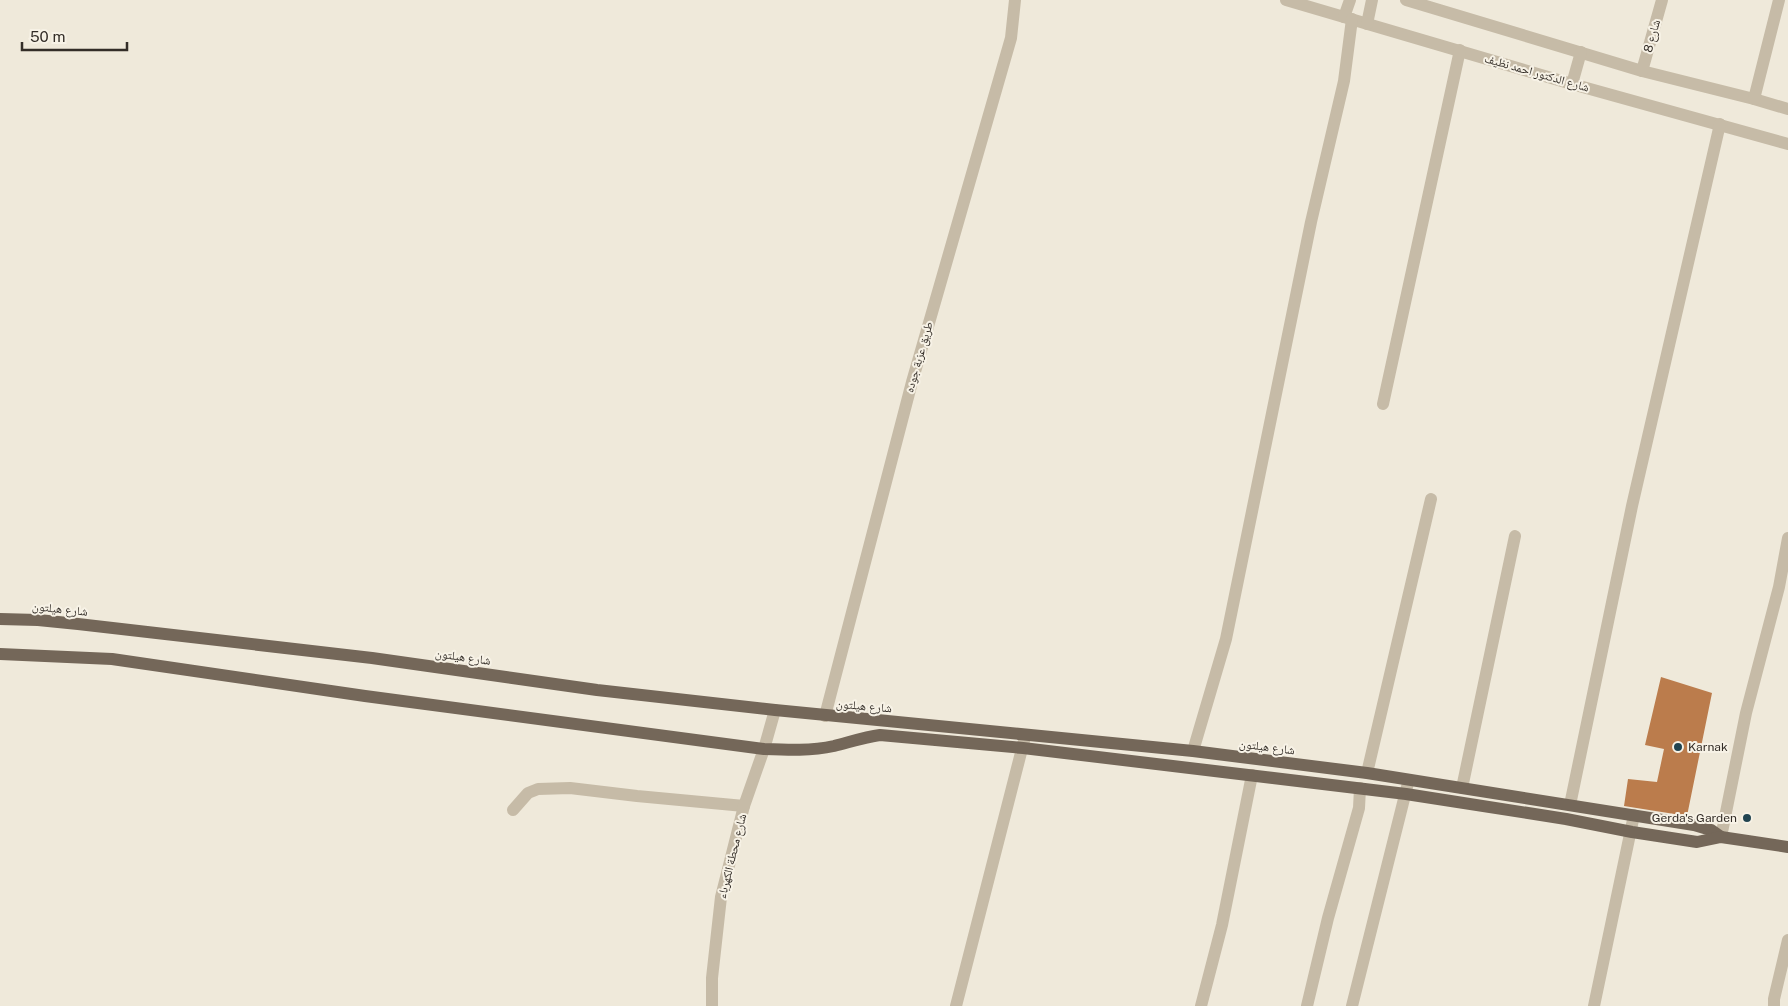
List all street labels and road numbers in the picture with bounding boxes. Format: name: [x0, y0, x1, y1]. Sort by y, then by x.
street label: شارع 8: [1641, 18, 1664, 54]
street label: شارع الدكتور احمد نظيف: [1483, 51, 1591, 96]
street label: طريق عزبة جوده: [902, 320, 936, 394]
street label: شارع هيلتون: [31, 599, 89, 620]
street label: شارع هيلتون: [434, 646, 492, 669]
street label: شارع هيلتون: [835, 697, 893, 716]
street label: شارع هيلتون: [1238, 737, 1296, 758]
street label: شارع محطة الكهرباء: [715, 812, 750, 900]

